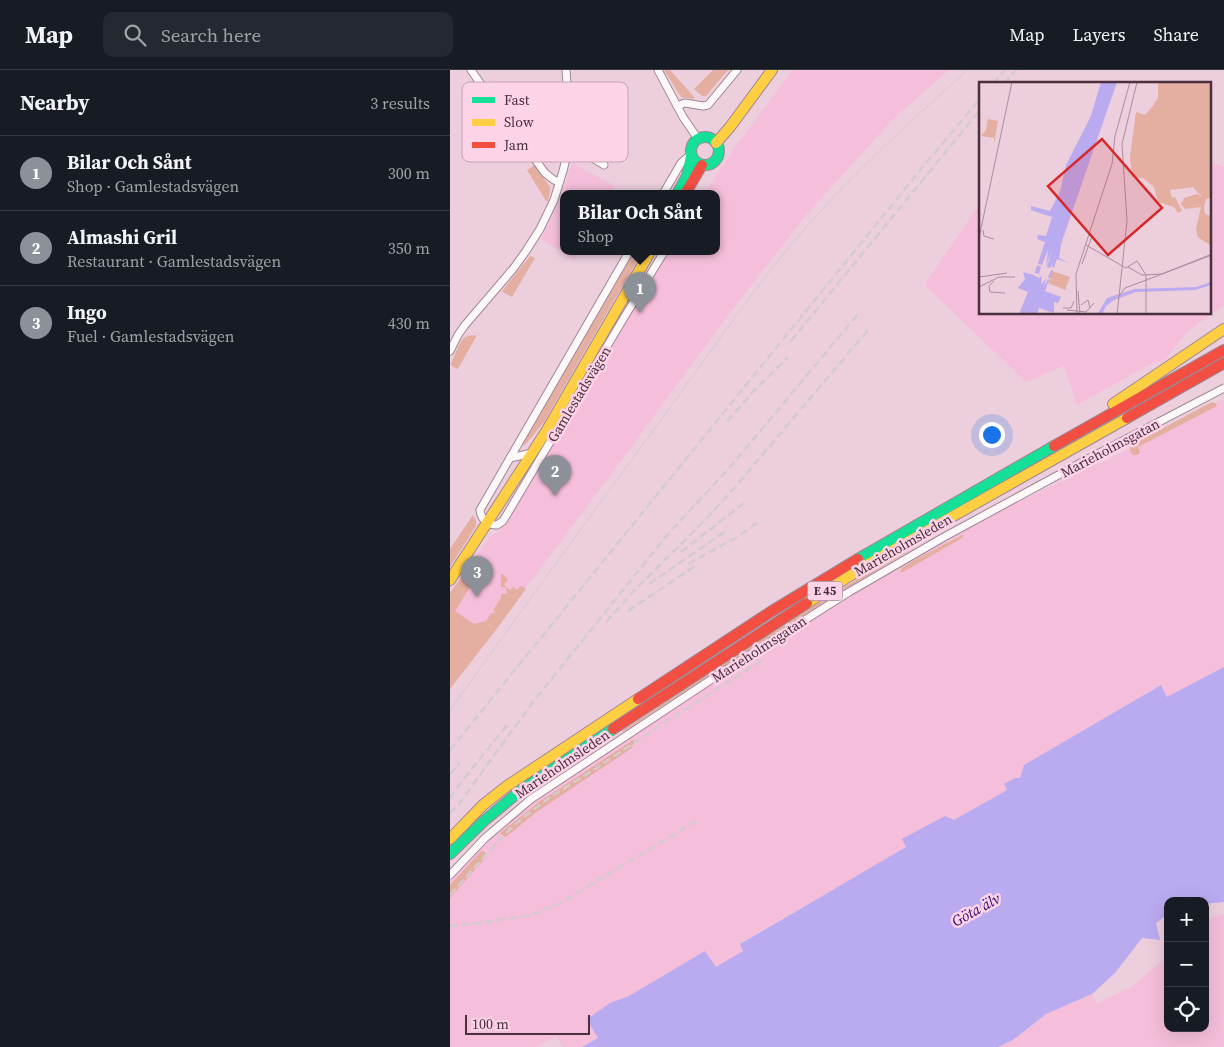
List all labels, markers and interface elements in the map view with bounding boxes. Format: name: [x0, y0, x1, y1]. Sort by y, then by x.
search box: [103, 12, 453, 57]
text: Map: [25, 18, 73, 51]
icon: search: [121, 21, 149, 49]
text: Search here: [161, 22, 261, 48]
text: Map: [1009, 22, 1044, 47]
text: Layers: [1072, 22, 1125, 47]
text: Share: [1153, 22, 1199, 47]
legend: [462, 82, 628, 162]
inset map: [979, 82, 1212, 315]
text: Nearby: [20, 88, 90, 117]
text: Fast: [504, 90, 530, 110]
text: 3 results: [370, 92, 430, 114]
text: Slow: [504, 112, 534, 132]
text: Jam: [503, 135, 529, 155]
text: Bilar Och Sånt: [67, 149, 191, 175]
text: 1: [32, 162, 40, 184]
text: 300 m: [388, 162, 430, 184]
text: Shop · Gamlestadsvägen: [67, 175, 239, 197]
popup: [560, 190, 720, 255]
text: Bilar Och Sånt: [578, 199, 702, 225]
text: Almashi Gril: [67, 224, 177, 250]
text: Shop: [578, 225, 613, 247]
text: 2: [32, 237, 40, 259]
text: 350 m: [388, 237, 430, 259]
text: Restaurant · Gamlestadsvägen: [67, 250, 281, 272]
pin: 1: [624, 272, 656, 313]
text: Ingo: [67, 299, 107, 325]
text: 3: [32, 312, 40, 334]
text: 430 m: [388, 312, 430, 334]
text: Fuel · Gamlestadsvägen: [67, 325, 235, 347]
street label: Gamlestadsvägen: [542, 342, 616, 446]
street label: Marieholmsgatan: [1057, 413, 1163, 483]
your location: [979, 422, 1005, 448]
pin: 2: [539, 455, 571, 496]
street label: Marieholmsleden: [850, 509, 956, 581]
pin: 3: [461, 556, 493, 597]
road number: E 45: [808, 582, 842, 600]
street label: Marieholmsgatan: [708, 611, 811, 687]
street label: Marieholmsleden: [511, 725, 614, 803]
water label: Göta älv: [948, 887, 1005, 931]
map controls: [1164, 897, 1209, 1032]
button: +: [1164, 897, 1209, 942]
button: −: [1164, 942, 1209, 987]
button: locate: [1164, 987, 1209, 1032]
scale bar: [465, 1012, 590, 1035]
text: 100 m: [472, 1014, 509, 1034]

